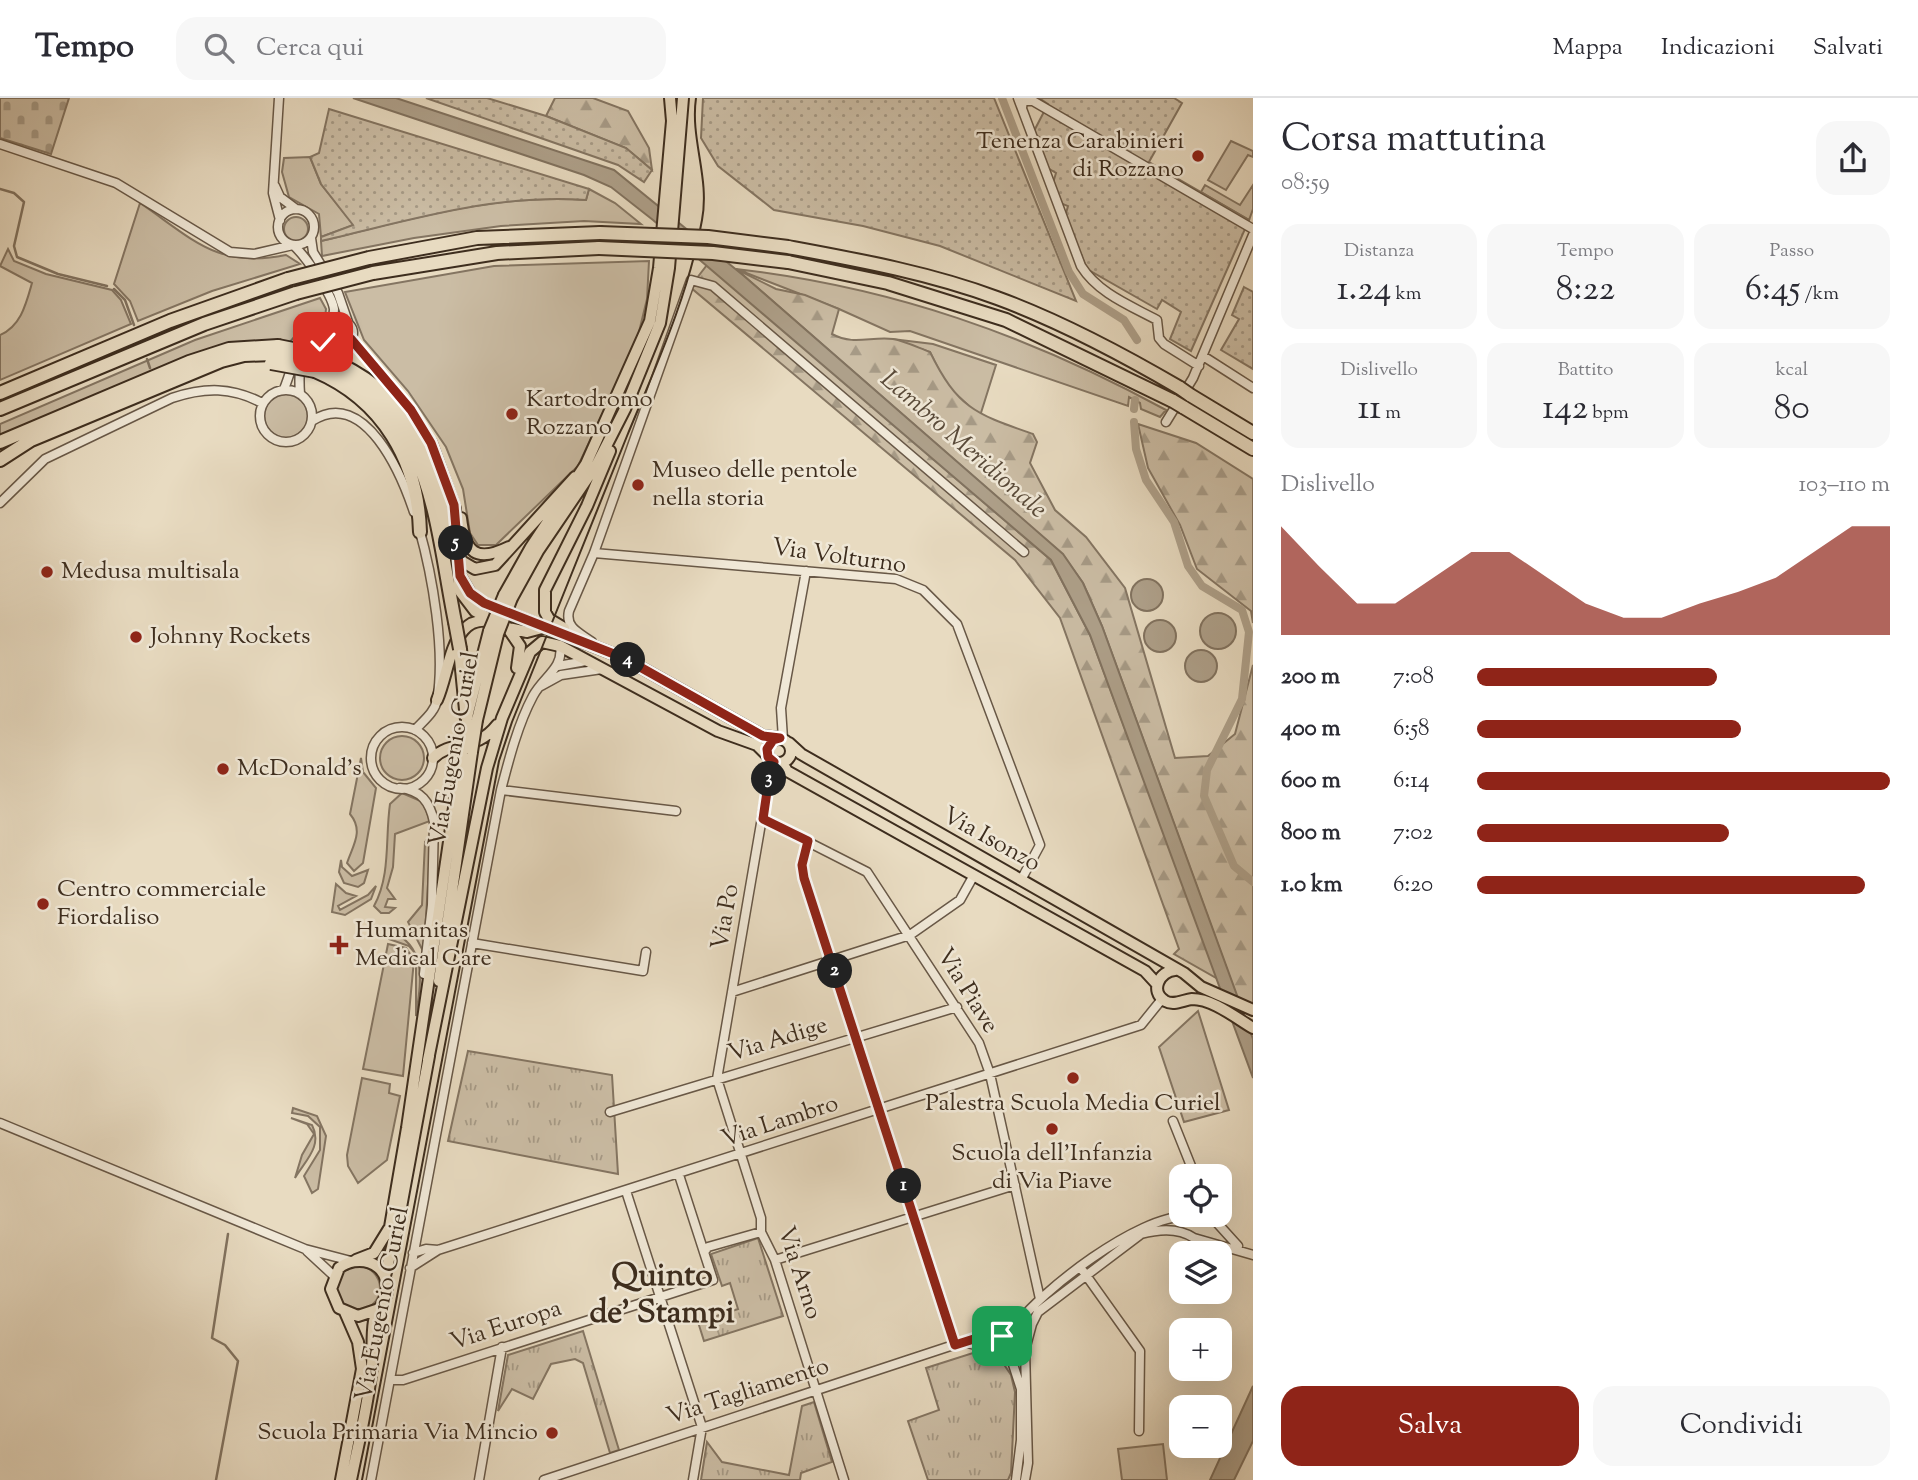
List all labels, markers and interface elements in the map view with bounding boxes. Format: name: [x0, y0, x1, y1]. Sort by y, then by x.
search box: [176, 17, 666, 80]
text: Tempo: [35, 24, 134, 72]
icon: search: [200, 29, 238, 67]
text: Cerca qui: [256, 30, 364, 67]
text: Mappa: [1553, 31, 1623, 65]
text: Indicazioni: [1661, 31, 1775, 65]
text: Salvati: [1813, 31, 1883, 65]
text: Corsa mattutina: [1281, 114, 1546, 168]
button: share: [1816, 121, 1890, 195]
place label: Tenenza Carabinieri di Rozzano: [976, 125, 1184, 187]
marker: Tenenza Carabinieri di Rozzano: [1190, 148, 1206, 164]
text: 08:59: [1281, 167, 1330, 200]
text: Distanza: [1344, 238, 1414, 265]
text: Tempo: [1557, 238, 1614, 265]
text: Passo: [1770, 238, 1814, 265]
text: 1.24: [1337, 265, 1391, 316]
text: 8:22: [1556, 265, 1615, 316]
text: 6:45: [1745, 265, 1801, 316]
text: km: [1391, 281, 1422, 308]
text: /km: [1801, 281, 1839, 308]
pin: [293, 312, 353, 372]
icon: check: [304, 323, 342, 361]
text: Dislivello: [1340, 357, 1418, 384]
text: Battito: [1558, 357, 1613, 384]
text: kcal: [1775, 357, 1808, 384]
water label: Lambro Meridionale: [871, 362, 1055, 528]
place label: Kartodromo Rozzano: [526, 383, 653, 445]
text: 11: [1357, 384, 1381, 435]
text: 142: [1542, 384, 1588, 435]
text: 80: [1774, 384, 1810, 435]
text: m: [1381, 400, 1401, 427]
text: bpm: [1588, 400, 1629, 427]
marker: Kartodromo Rozzano: [504, 406, 520, 422]
place label: Museo delle pentole nella storia: [652, 454, 858, 516]
text: Dislivello: [1281, 469, 1375, 502]
text: 103–110 m: [1798, 469, 1890, 502]
marker: Museo delle pentole nella storia: [630, 477, 646, 493]
pin: 5: [438, 526, 474, 560]
text: 5: [452, 529, 459, 556]
street label: Via Volturno: [770, 531, 908, 583]
place label: Medusa multisala: [61, 555, 240, 589]
marker: Medusa multisala: [39, 564, 55, 580]
place label: Johnny Rockets: [148, 620, 311, 654]
marker: Johnny Rockets: [128, 629, 144, 645]
pin: 4: [610, 642, 646, 678]
text: 4: [623, 646, 632, 673]
street label: Via Eugenio Curiel: [421, 649, 489, 849]
text: 200 m: [1281, 661, 1340, 694]
text: 7:08: [1393, 661, 1434, 694]
text: 400 m: [1281, 713, 1341, 746]
text: 6:58: [1393, 713, 1430, 746]
place label: McDonald's: [237, 752, 362, 786]
marker: McDonald's: [215, 761, 231, 777]
pin: 3: [752, 762, 786, 796]
text: 3: [765, 765, 772, 792]
text: 600 m: [1281, 765, 1341, 798]
text: 6:14: [1393, 765, 1430, 798]
street label: Via Isonzo: [936, 799, 1046, 881]
text: 800 m: [1281, 817, 1341, 850]
text: 7:02: [1393, 817, 1433, 850]
text: 1.0 km: [1281, 869, 1343, 902]
text: 6:20: [1393, 869, 1433, 902]
place label: Centro commerciale Fiordaliso: [57, 873, 266, 935]
street label: Via Po: [703, 881, 749, 953]
marker: Centro commerciale Fiordaliso: [35, 896, 51, 912]
place label: Humanitas Medical Care: [355, 914, 492, 976]
marker: Humanitas Medical Care: [329, 935, 349, 955]
street label: Via Piave: [927, 942, 1007, 1040]
pin: 2: [818, 954, 852, 988]
text: 2: [830, 957, 839, 984]
street label: Via Adige: [724, 1009, 832, 1071]
marker: Palestra Scuola Media Curiel: [1065, 1070, 1081, 1086]
street label: Via Lambro: [717, 1087, 843, 1157]
place label: Palestra Scuola Media Curiel: [925, 1087, 1221, 1121]
marker: Scuola dell'Infanzia di Via Piave: [1044, 1121, 1060, 1137]
place label: Scuola dell'Infanzia di Via Piave: [951, 1137, 1153, 1199]
map controls: [1169, 1164, 1232, 1458]
button: locate: [1169, 1164, 1232, 1227]
pin: 1: [886, 1168, 922, 1204]
text: 1: [900, 1172, 907, 1199]
street label: Via Eugenio Curiel: [347, 1204, 419, 1404]
street label: Via Arno: [768, 1222, 830, 1324]
button: layers: [1169, 1241, 1232, 1304]
district label: Quinto de' Stampi: [589, 1254, 735, 1337]
street label: Via Europa: [446, 1292, 566, 1360]
pin: [972, 1306, 1032, 1366]
icon: arrive: [983, 1317, 1021, 1355]
button: +: [1169, 1318, 1232, 1381]
street label: Via Tagliamento: [662, 1350, 834, 1434]
button: Salva: [1281, 1386, 1579, 1466]
button: Condividi: [1593, 1386, 1890, 1466]
button: −: [1169, 1395, 1232, 1458]
place label: Scuola Primaria Via Mincio: [257, 1416, 538, 1450]
marker: Scuola Primaria Via Mincio: [544, 1425, 560, 1441]

